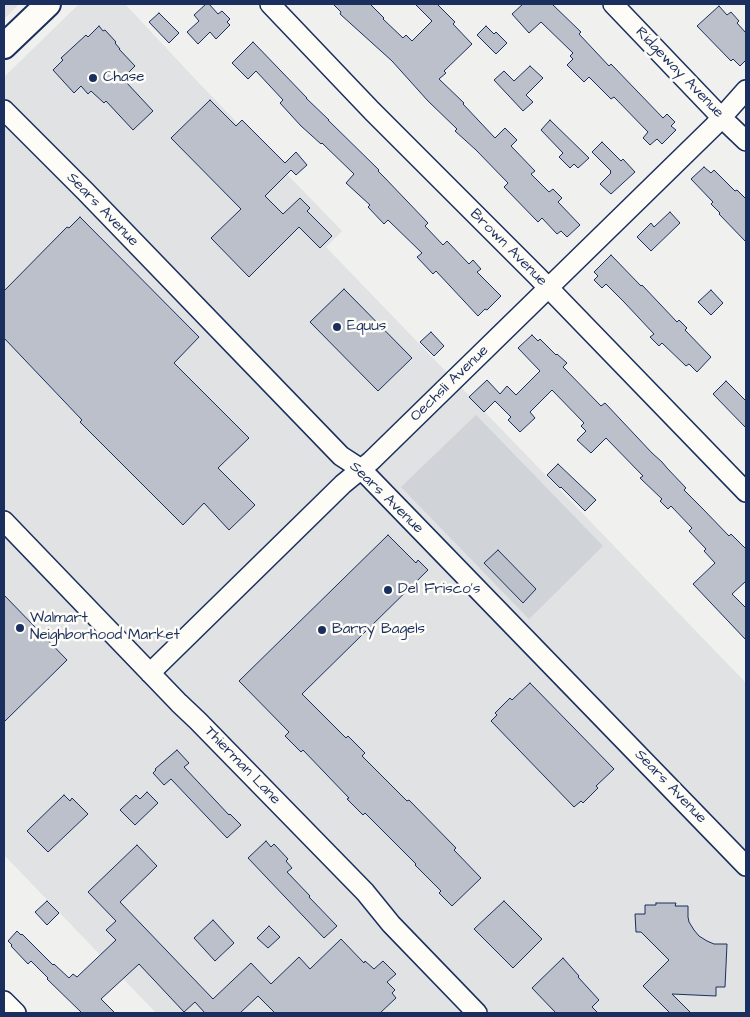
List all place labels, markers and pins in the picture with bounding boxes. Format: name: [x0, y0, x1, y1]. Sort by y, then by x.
place label: Chase: [103, 69, 144, 87]
marker: Chase: [87, 72, 99, 84]
place label: Equus: [347, 318, 386, 336]
marker: Equus: [331, 321, 343, 333]
place label: Del Frisco's: [398, 581, 481, 599]
marker: Del Frisco's: [382, 584, 394, 596]
place label: Walmart Neighborhood Market: [30, 610, 180, 645]
place label: Barry Bagels: [332, 621, 425, 639]
marker: Walmart Neighborhood Market: [14, 622, 26, 634]
marker: Barry Bagels: [316, 624, 328, 636]

